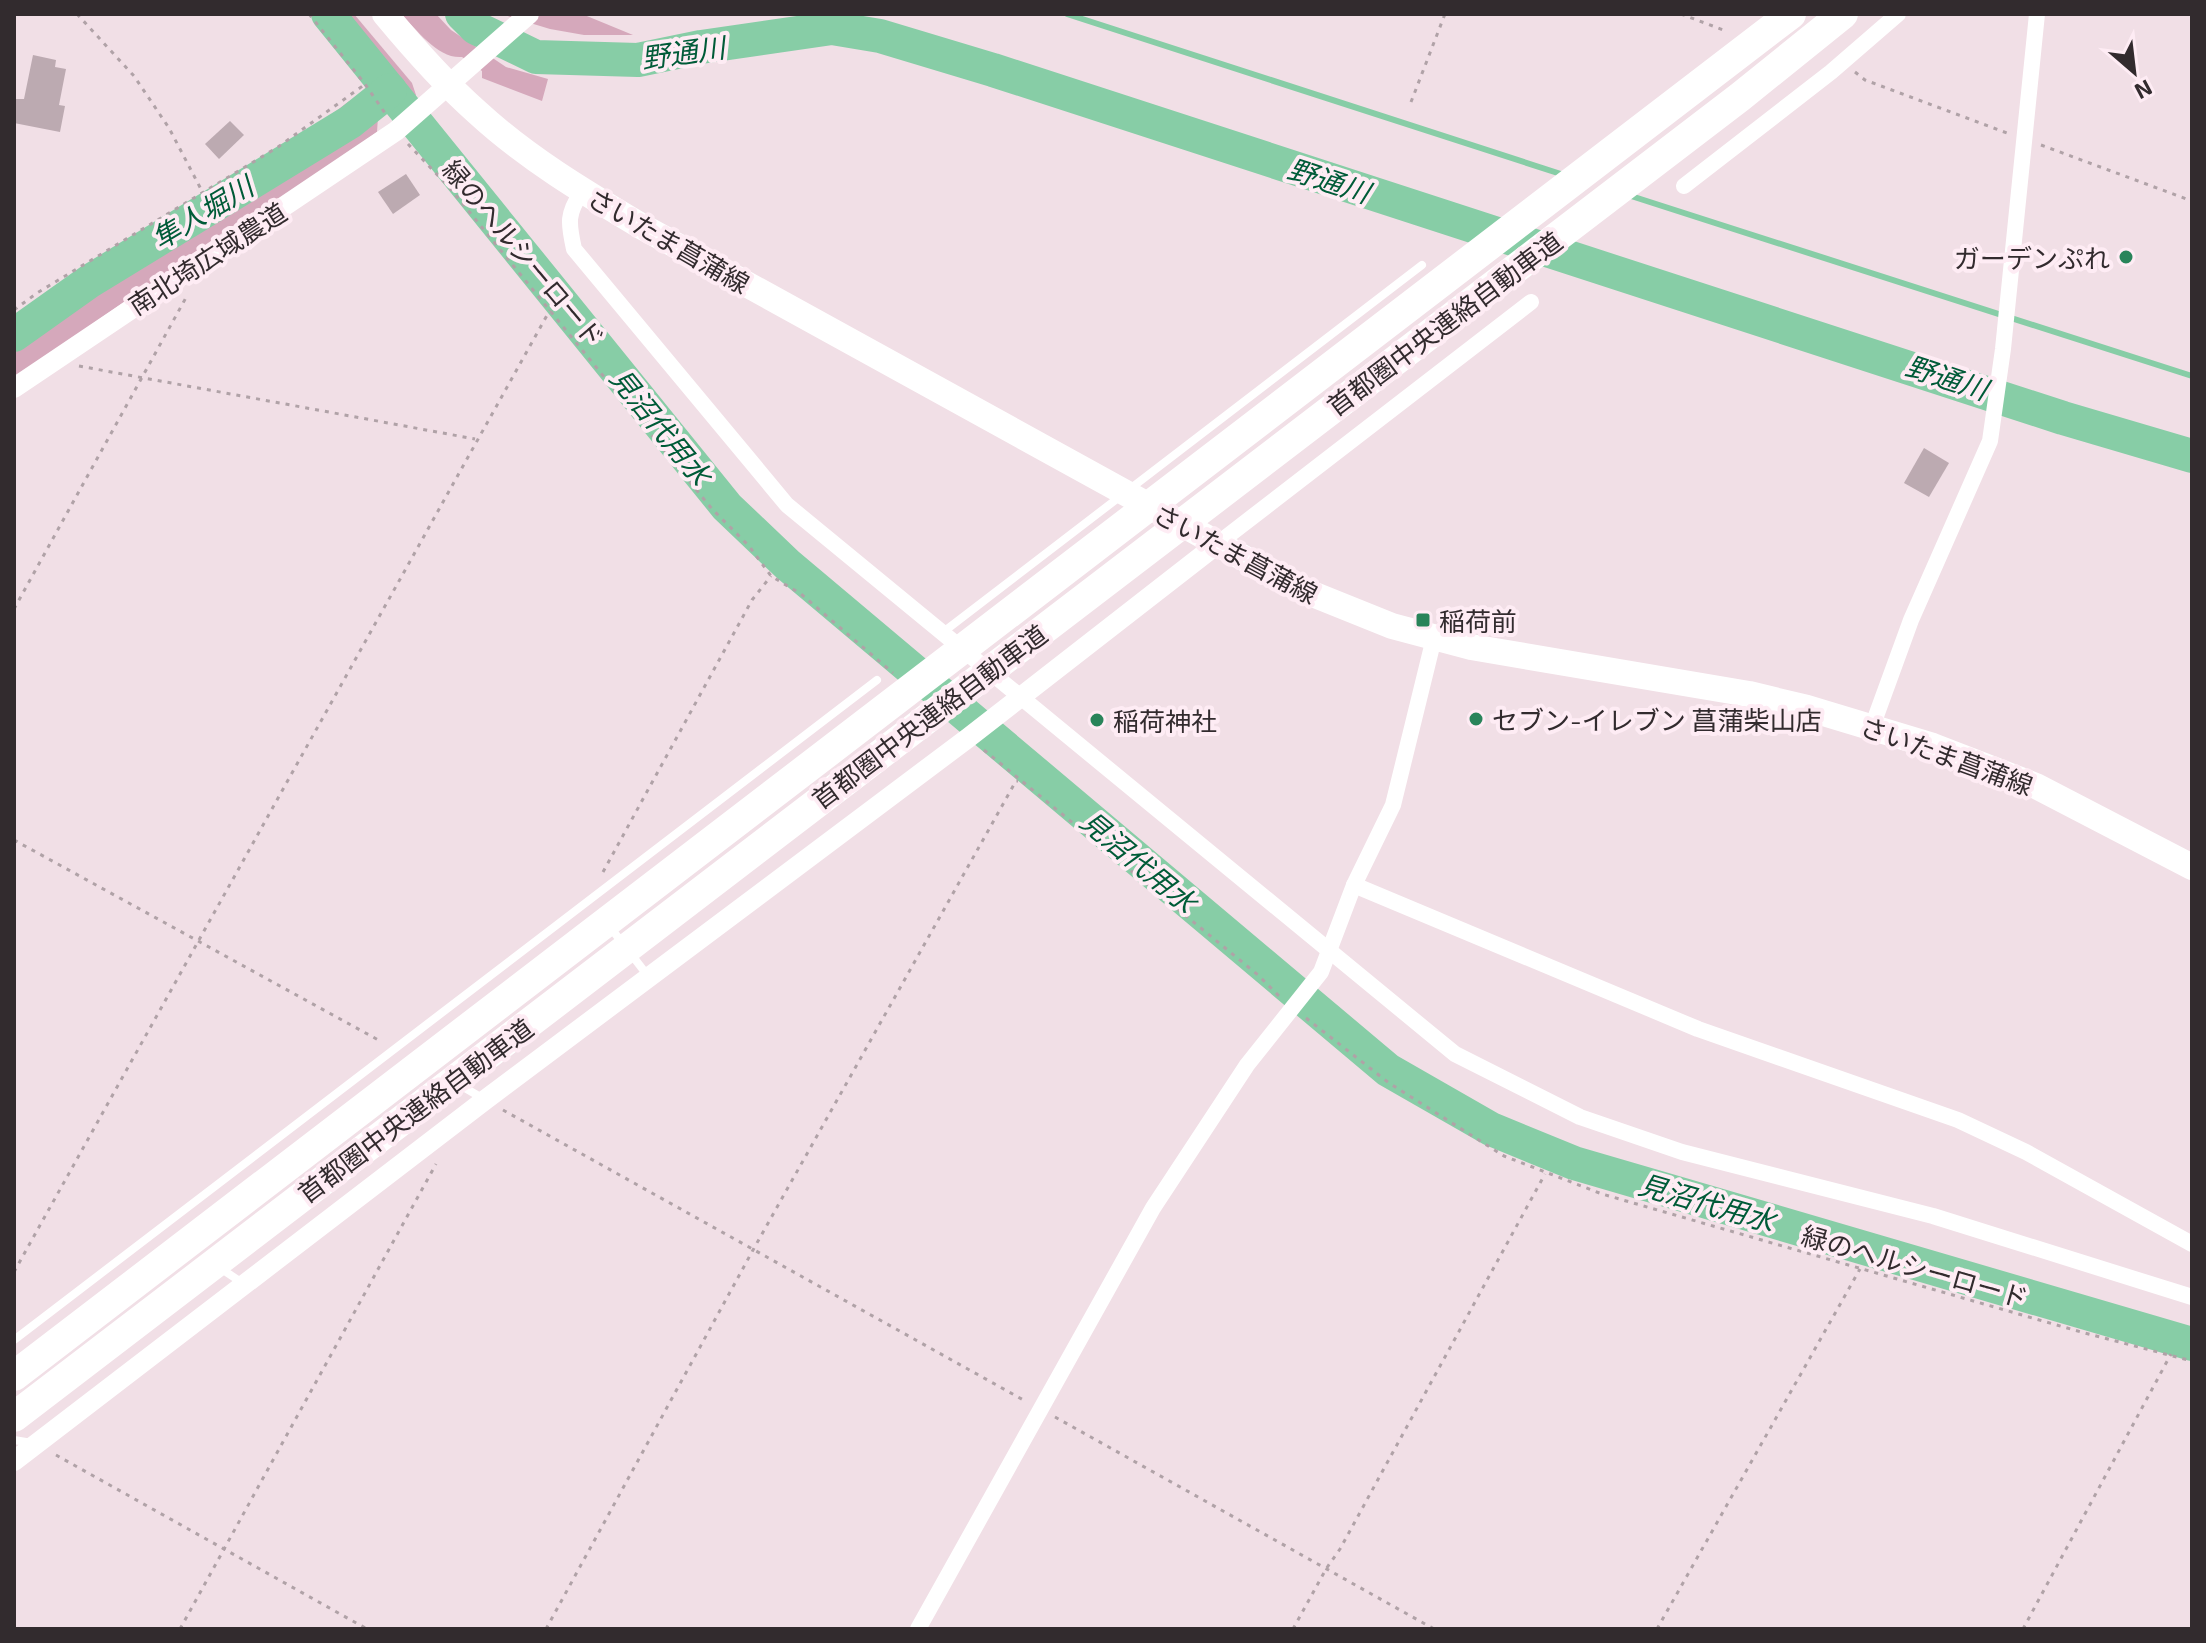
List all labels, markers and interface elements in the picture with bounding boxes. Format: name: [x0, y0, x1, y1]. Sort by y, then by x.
water label: 野通川: [639, 29, 730, 75]
north arrow: [2094, 32, 2174, 112]
text: N: [2131, 75, 2157, 106]
water label: 野通川: [1284, 151, 1377, 210]
street label: 緑のヘルシーロード: [437, 153, 611, 353]
water label: 隼人堀川: [145, 167, 261, 255]
street label: さいたま菖蒲線: [583, 181, 755, 299]
street label: 南北埼広域農道: [122, 195, 292, 321]
street label: 首都圏中央連絡自動車道: [1320, 225, 1568, 421]
place label: ガーデンぷれ: [1954, 242, 2110, 273]
marker: ガーデンぷれ: [2117, 248, 2135, 266]
water label: 野通川: [1902, 348, 1995, 407]
water label: 見沼代用水: [604, 361, 720, 493]
street label: さいたま菖蒲線: [1149, 497, 1323, 609]
place label: 稲荷前: [1439, 605, 1517, 636]
marker: 稲荷前: [1414, 611, 1432, 629]
street label: 首都圏中央連絡自動車道: [805, 618, 1053, 814]
place label: セブン-イレブン 菖蒲柴山店: [1492, 704, 1821, 735]
place label: 稲荷神社: [1113, 705, 1217, 736]
street label: さいたま菖蒲線: [1857, 709, 2037, 801]
marker: セブン-イレブン 菖蒲柴山店: [1467, 710, 1485, 728]
marker: 稲荷神社: [1088, 711, 1106, 729]
water label: 見沼代用水: [1074, 803, 1206, 921]
street label: 首都圏中央連絡自動車道: [291, 1012, 539, 1208]
water label: 見沼代用水: [1635, 1166, 1782, 1238]
street label: 緑のヘルシーロード: [1798, 1219, 2032, 1313]

